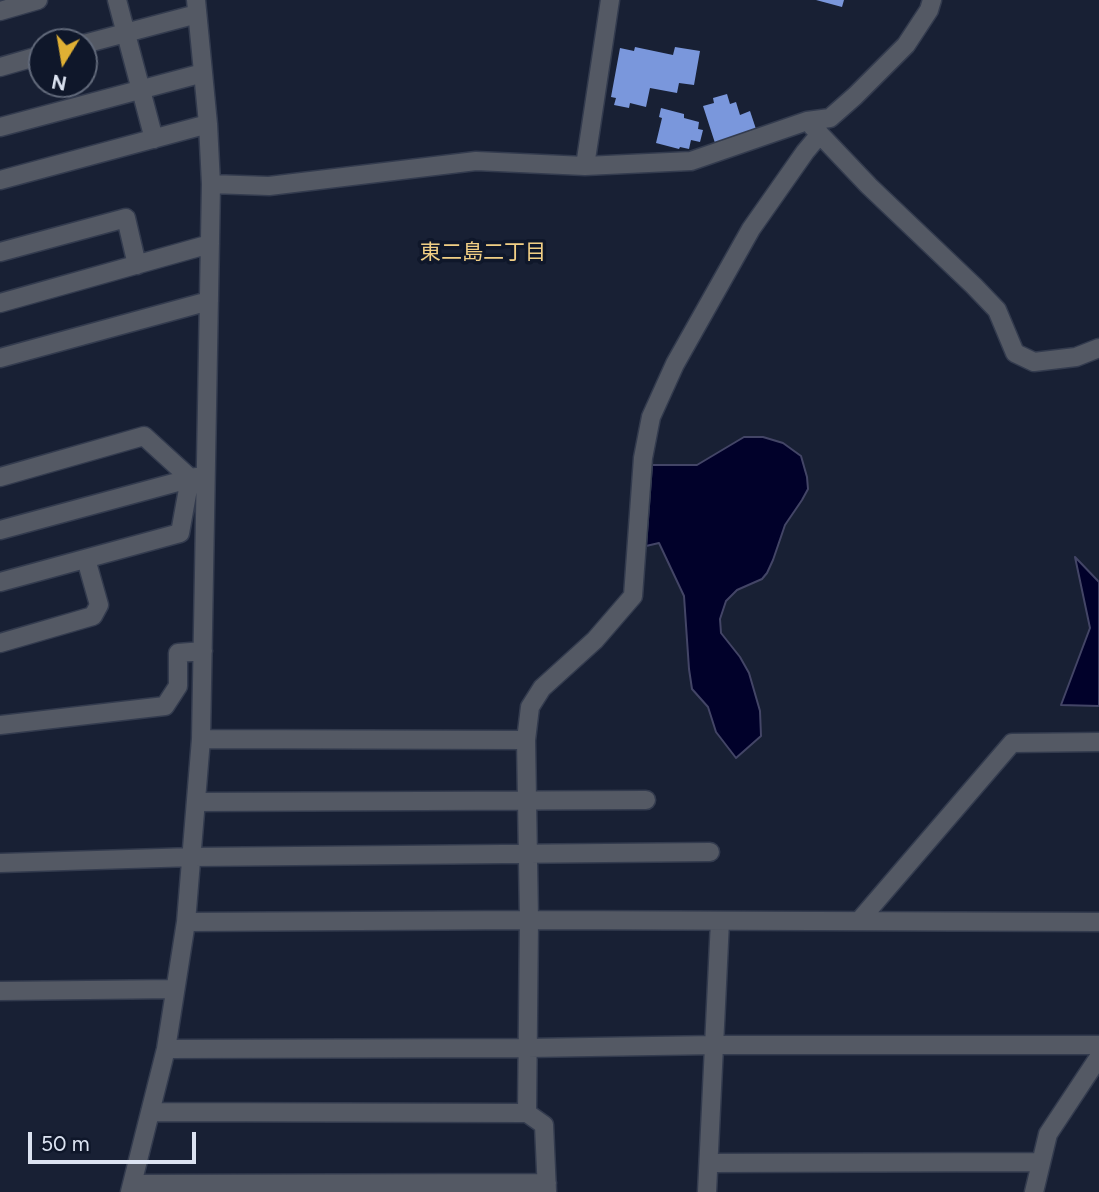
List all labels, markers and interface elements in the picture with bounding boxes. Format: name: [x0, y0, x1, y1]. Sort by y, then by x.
north arrow: [28, 28, 98, 98]
text: N: [50, 69, 69, 95]
district label: 東二島二丁目: [420, 240, 546, 266]
scale bar: [32, 1118, 200, 1162]
text: 50 m: [41, 1131, 90, 1156]

